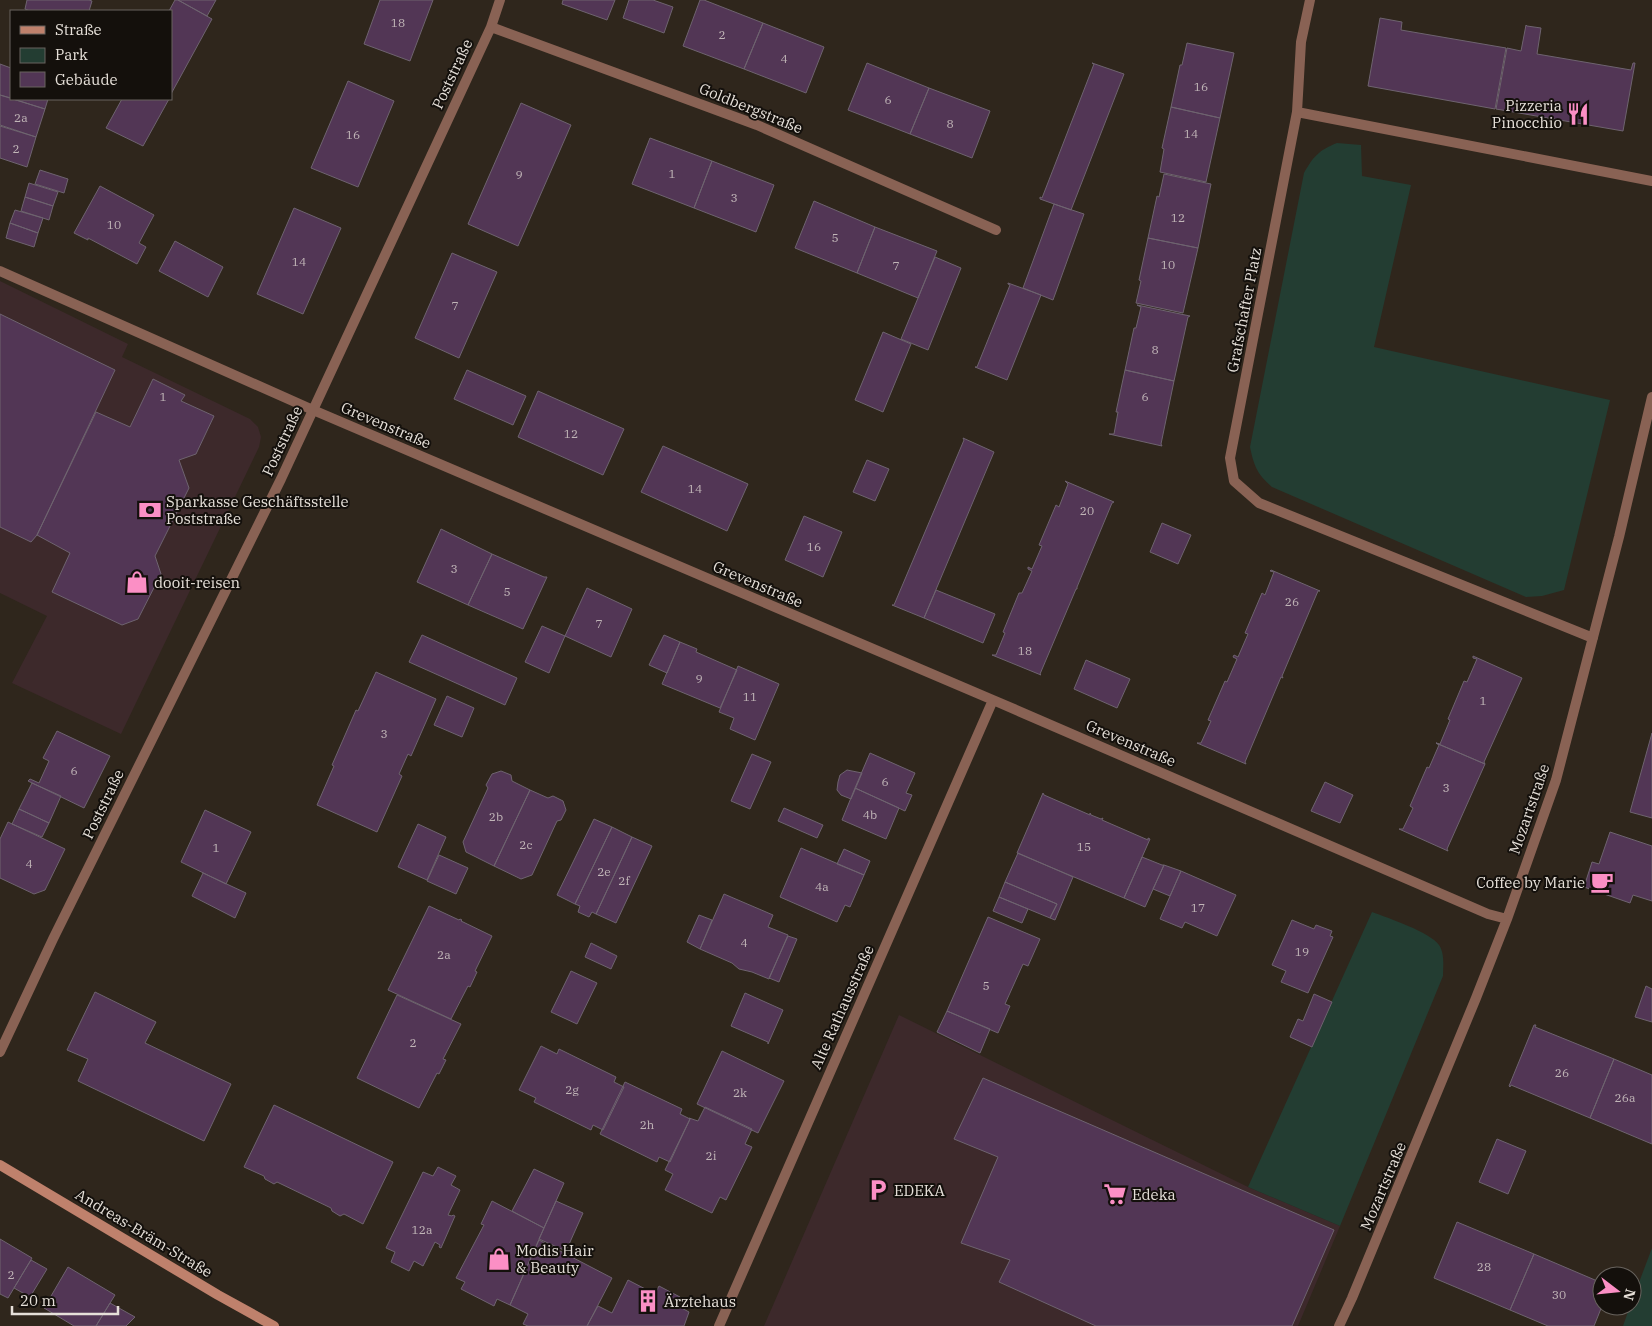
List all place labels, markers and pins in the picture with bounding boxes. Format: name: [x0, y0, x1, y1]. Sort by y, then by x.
place label: Pizzeria Pinocchio: [1492, 96, 1562, 132]
restaurant icon: Pizzeria Pinocchio: [1565, 101, 1591, 127]
place label: Sparkasse Geschäftsstelle Poststraße: [166, 492, 349, 528]
bank icon: Sparkasse Geschäftsstelle Poststraße: [137, 497, 163, 523]
shop icon: dooit-reisen: [124, 569, 150, 595]
place label: dooit-reisen: [154, 573, 241, 592]
cafe icon: Coffee by Marie: [1589, 869, 1615, 895]
place label: Coffee by Marie: [1476, 873, 1585, 892]
parking icon: EDEKA: [865, 1177, 891, 1203]
place label: EDEKA: [894, 1181, 945, 1200]
supermarket icon: Edeka: [1102, 1181, 1128, 1207]
place label: Edeka: [1132, 1185, 1176, 1204]
place label: Modis Hair & Beauty: [516, 1241, 594, 1277]
shop icon: Modis Hair & Beauty: [486, 1246, 512, 1272]
building icon: Ärztehaus: [635, 1288, 661, 1314]
place label: Ärztehaus: [664, 1292, 736, 1311]

